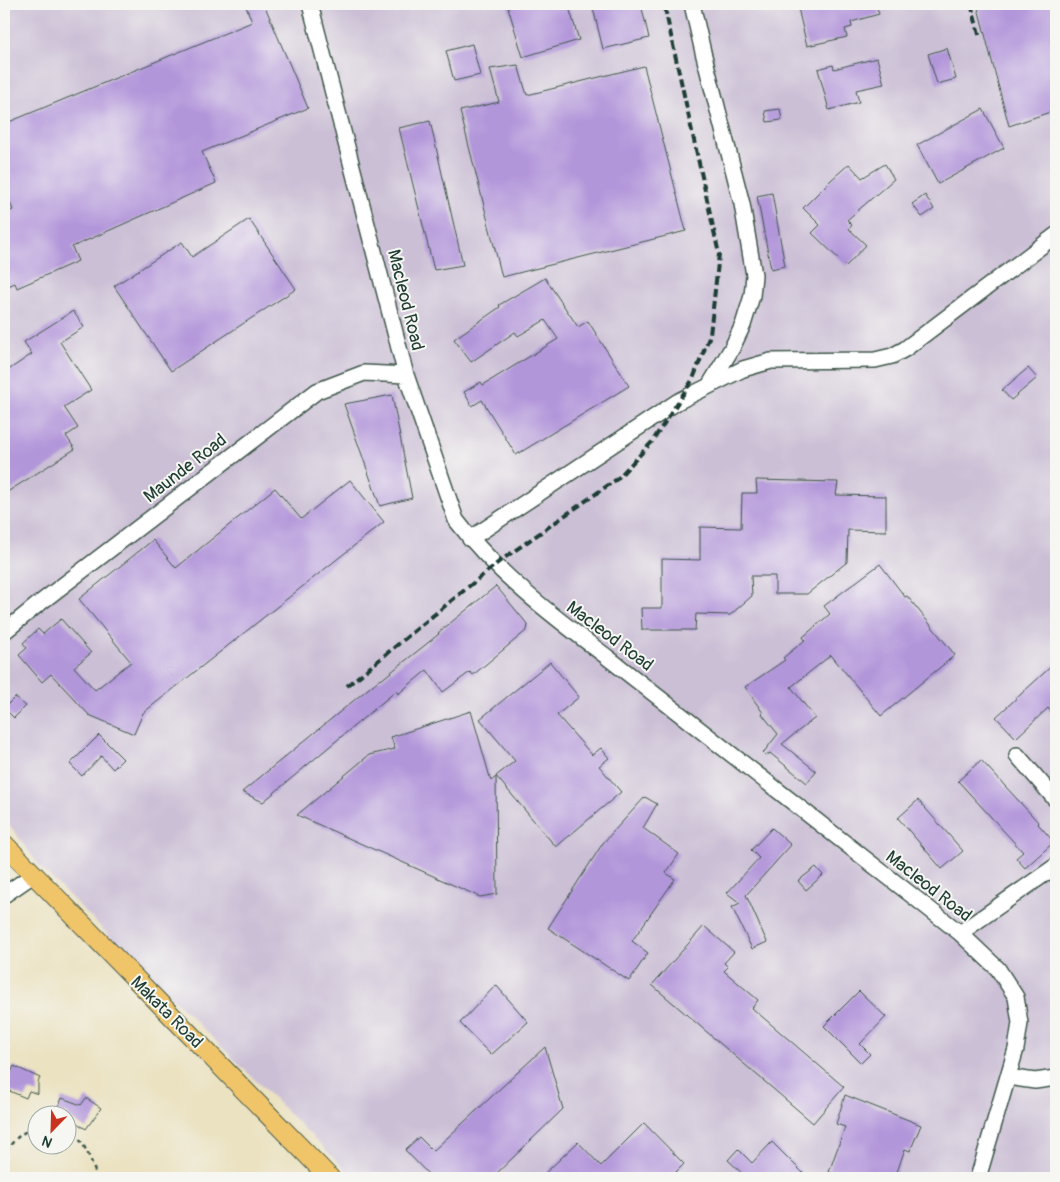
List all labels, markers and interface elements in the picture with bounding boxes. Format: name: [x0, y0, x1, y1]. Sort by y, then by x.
street label: Macleod Road: [382, 247, 429, 353]
street label: Maunde Road: [139, 429, 232, 508]
street label: Macleod Road: [562, 596, 658, 677]
street label: Macleod Road: [881, 846, 976, 927]
street label: Makata Road: [125, 971, 208, 1054]
north arrow: [28, 1104, 78, 1154]
text: N: [39, 1132, 55, 1151]

